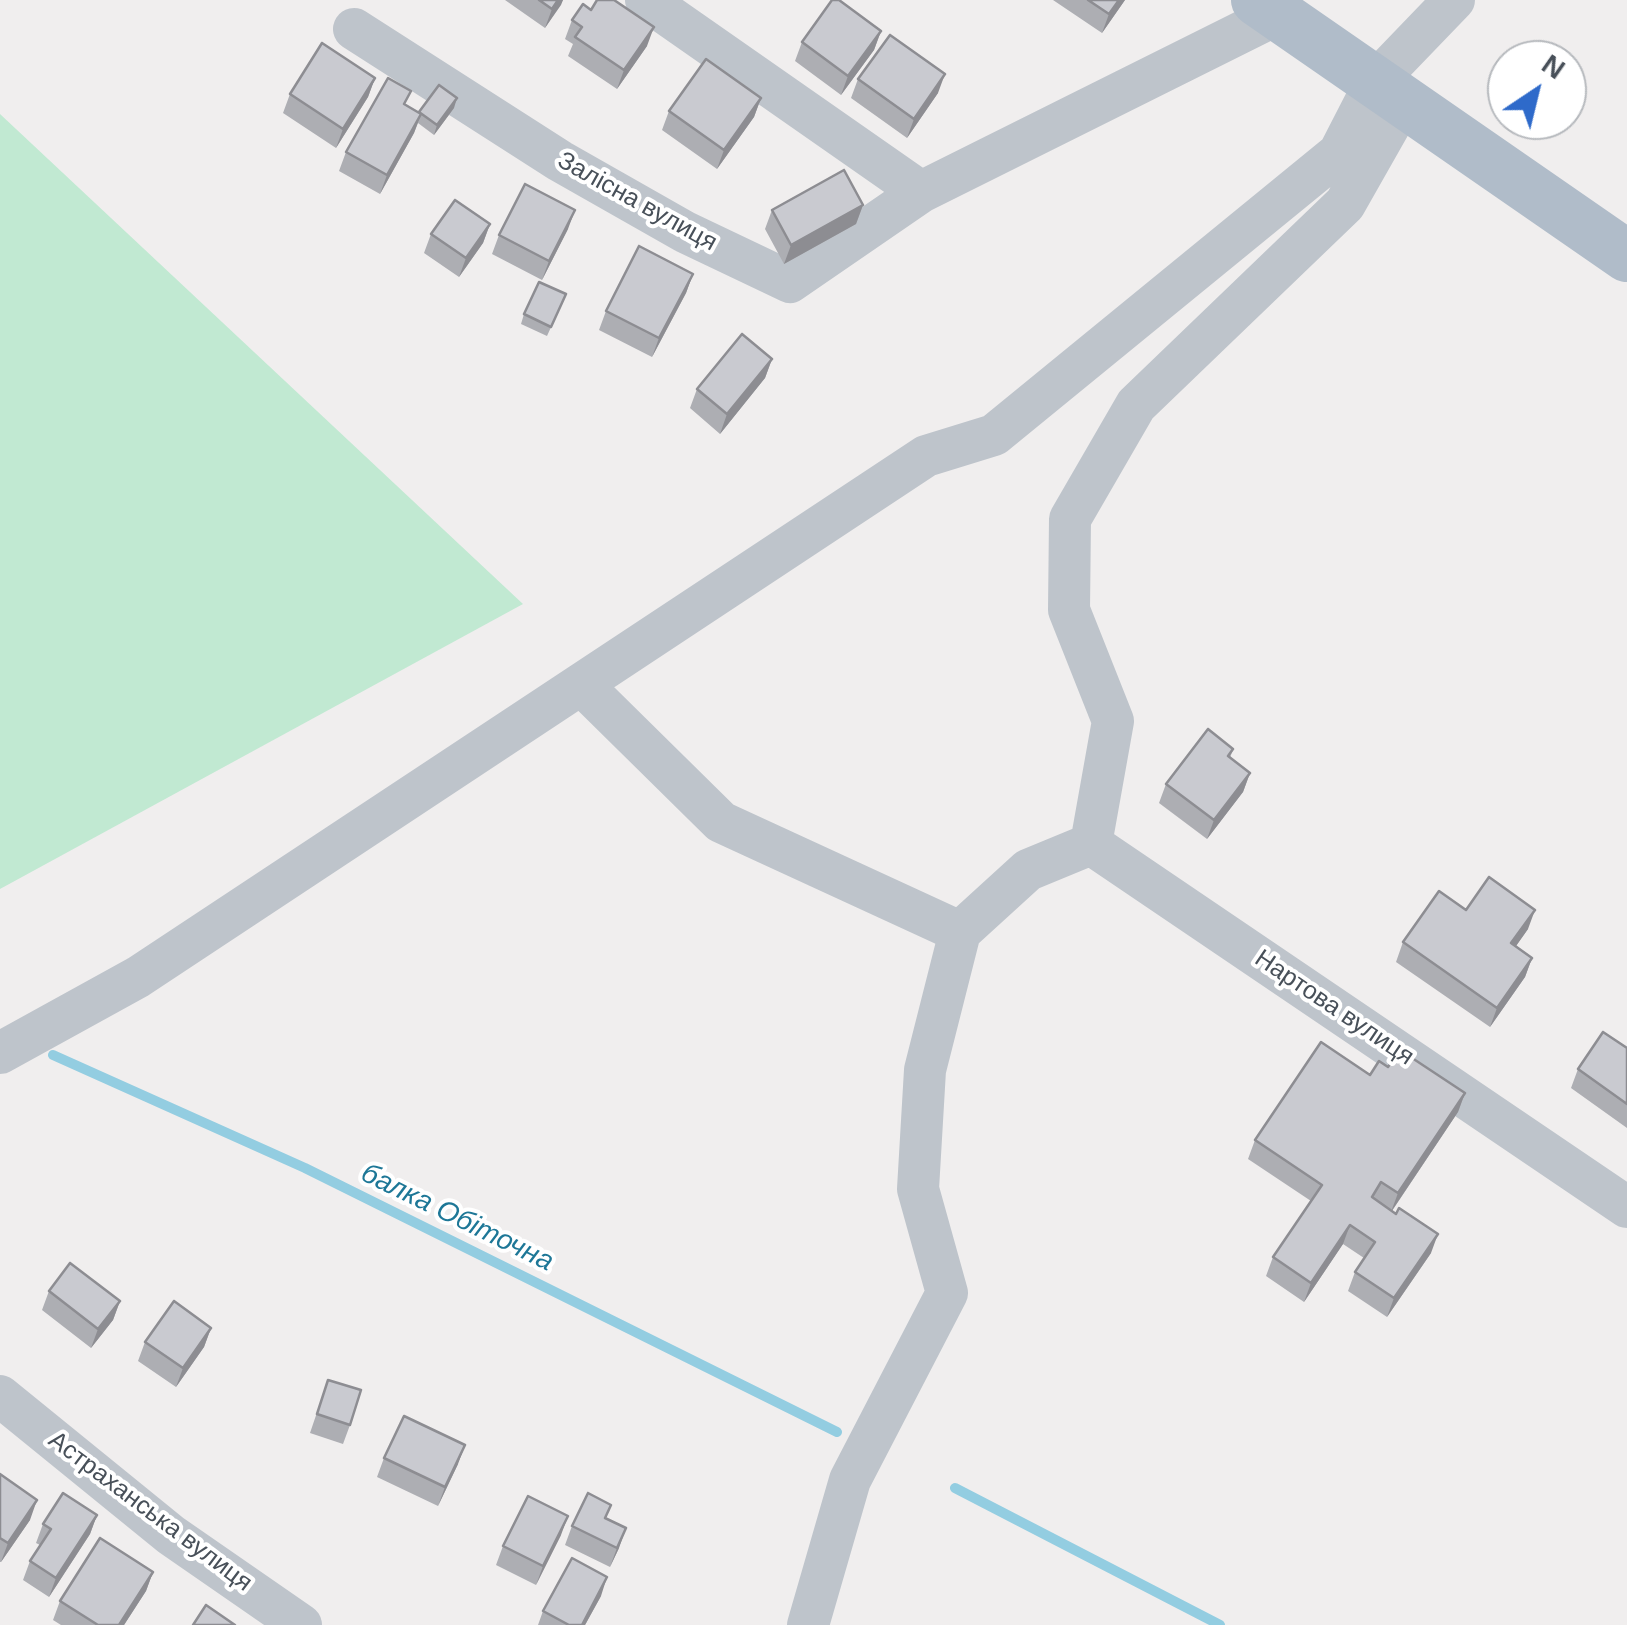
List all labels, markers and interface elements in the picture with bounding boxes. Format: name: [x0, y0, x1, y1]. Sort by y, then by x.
north arrow: [1487, 40, 1587, 140]
text: N: [1536, 48, 1571, 85]
street label: Залісна вулиця: [552, 146, 722, 258]
street label: Нартова вулиця: [1249, 944, 1419, 1072]
water label: балка Обіточна: [355, 1157, 559, 1279]
street label: Астраханська вулиця: [42, 1426, 258, 1598]

